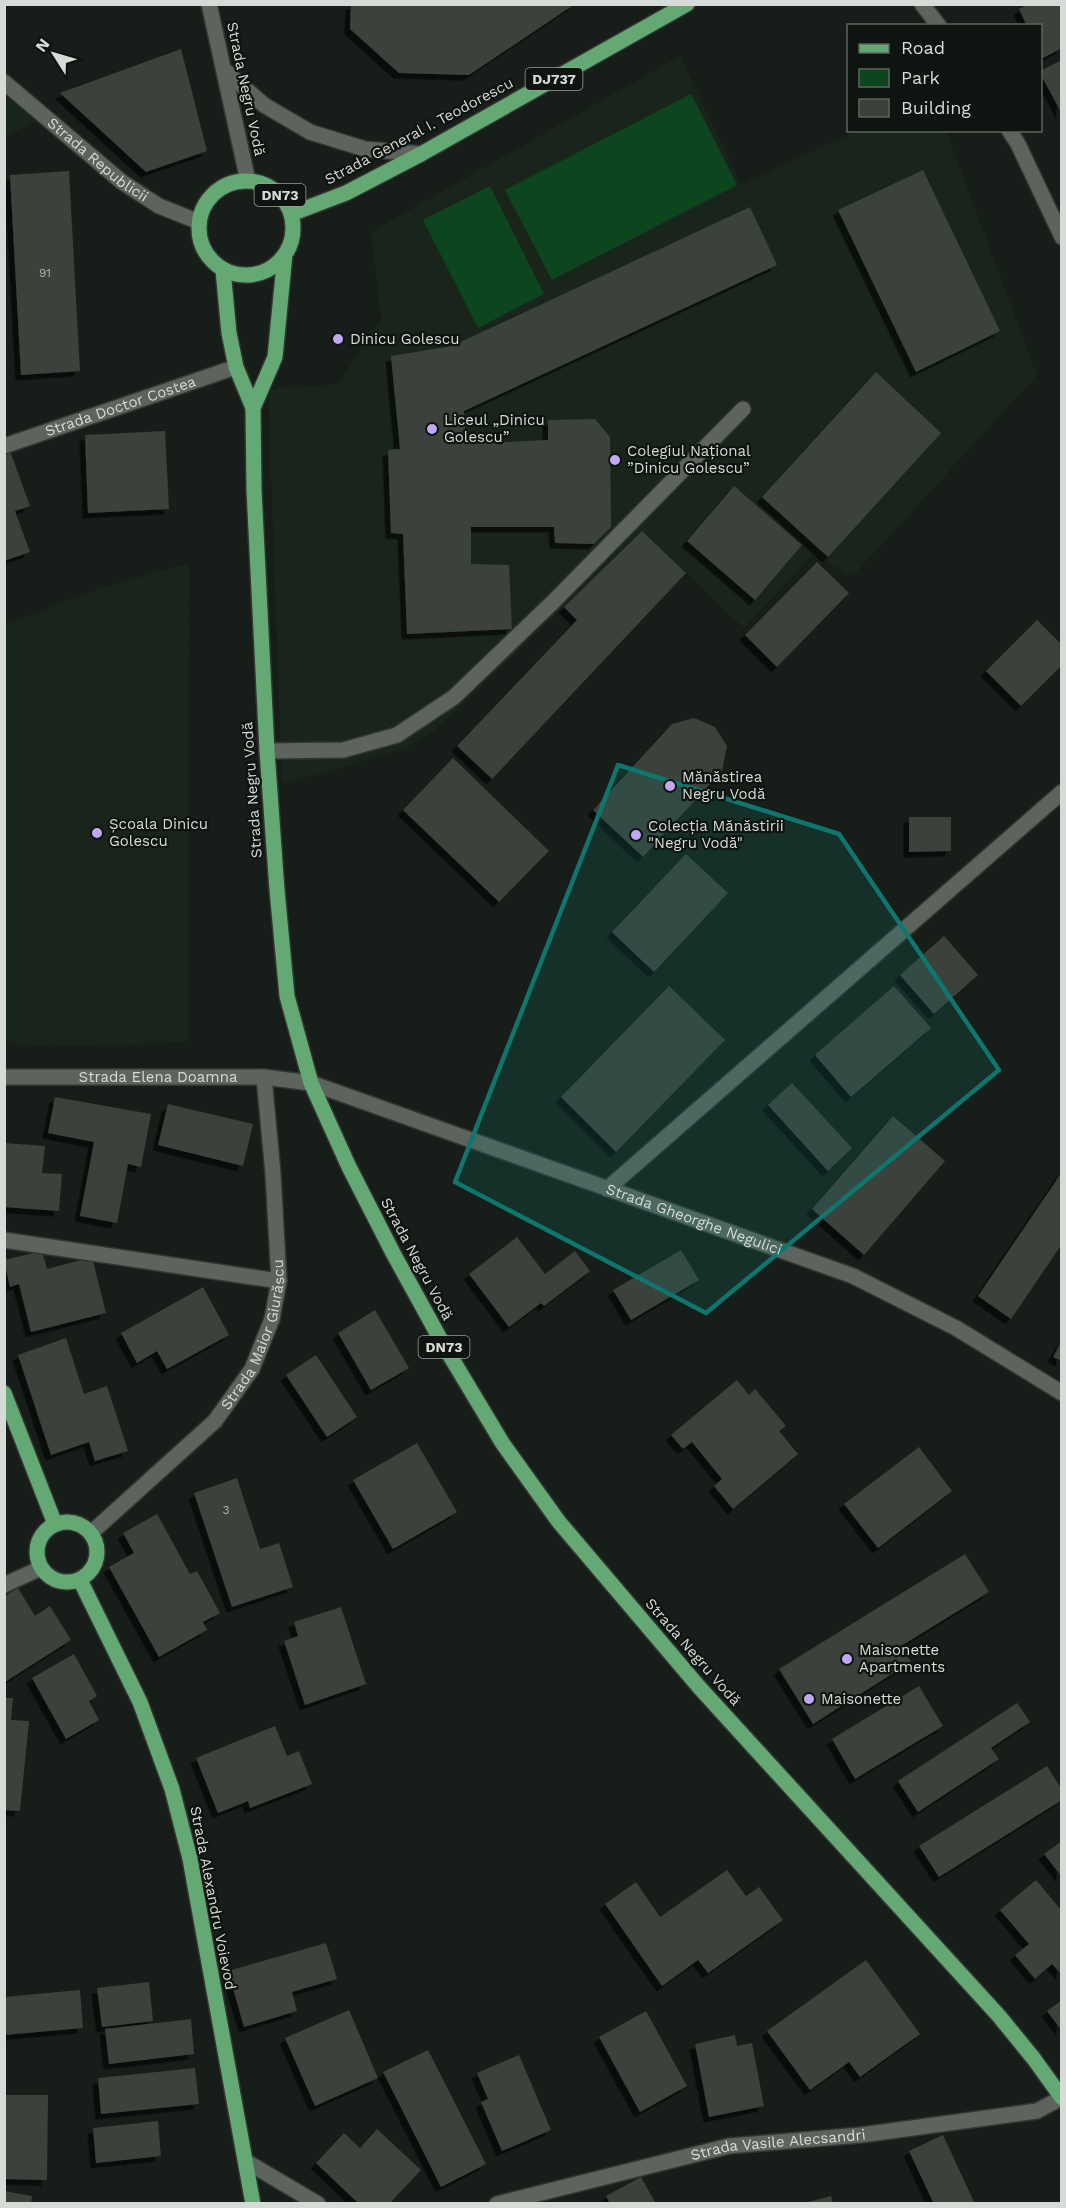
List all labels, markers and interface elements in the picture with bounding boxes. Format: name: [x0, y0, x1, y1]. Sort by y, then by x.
street label: Strada Negru Vodă: [223, 20, 269, 158]
north arrow: [24, 24, 84, 84]
legend: [847, 24, 1042, 132]
text: N: [31, 35, 54, 56]
text: Road: [901, 37, 945, 58]
text: Park: [901, 67, 940, 88]
road number: DJ737: [526, 68, 582, 90]
street label: Strada General I. Teodorescu: [322, 74, 516, 188]
text: Building: [901, 97, 971, 118]
street label: Strada Republicii: [44, 114, 152, 206]
road number: DN73: [254, 184, 306, 206]
house number: 91: [39, 266, 51, 280]
place label: Dinicu Golescu: [350, 330, 459, 348]
marker: Dinicu Golescu: [331, 332, 345, 346]
street label: Strada Doctor Costea: [43, 372, 199, 440]
place label: Liceul „Dinicu Golescu”: [444, 411, 545, 446]
marker: Liceul „Dinicu Golescu”: [425, 422, 439, 436]
place label: Colegiul Național ”Dinicu Golescu”: [627, 442, 751, 477]
marker: Colegiul Național ”Dinicu Golescu”: [608, 453, 622, 467]
street label: Strada Negru Vodă: [238, 721, 266, 859]
place label: Mănăstirea Negru Vodă: [682, 768, 766, 803]
marker: Mănăstirea Negru Vodă: [663, 779, 677, 793]
place label: Școala Dinicu Golescu: [109, 815, 208, 850]
place label: Colecția Mănăstirii "Negru Vodă": [648, 817, 784, 852]
marker: Școala Dinicu Golescu: [90, 826, 104, 840]
marker: Colecția Mănăstirii "Negru Vodă": [629, 828, 643, 842]
street label: Strada Elena Doamna: [79, 1068, 238, 1086]
street label: Strada Gheorghe Negulici: [604, 1180, 784, 1259]
street label: Strada Negru Vodă: [377, 1195, 457, 1324]
street label: Strada Maior Giurăscu: [217, 1259, 288, 1413]
road number: DN73: [418, 1336, 470, 1358]
house number: 3: [223, 1503, 230, 1517]
street label: Strada Negru Vodă: [641, 1595, 745, 1710]
place label: Maisonette Apartments: [859, 1641, 945, 1676]
marker: Maisonette Apartments: [840, 1652, 854, 1666]
place label: Maisonette: [821, 1690, 901, 1708]
marker: Maisonette: [802, 1692, 816, 1706]
street label: Strada Alexandru Voievod: [186, 1805, 240, 1991]
street label: Strada Vasile Alecsandri: [689, 2125, 867, 2164]

